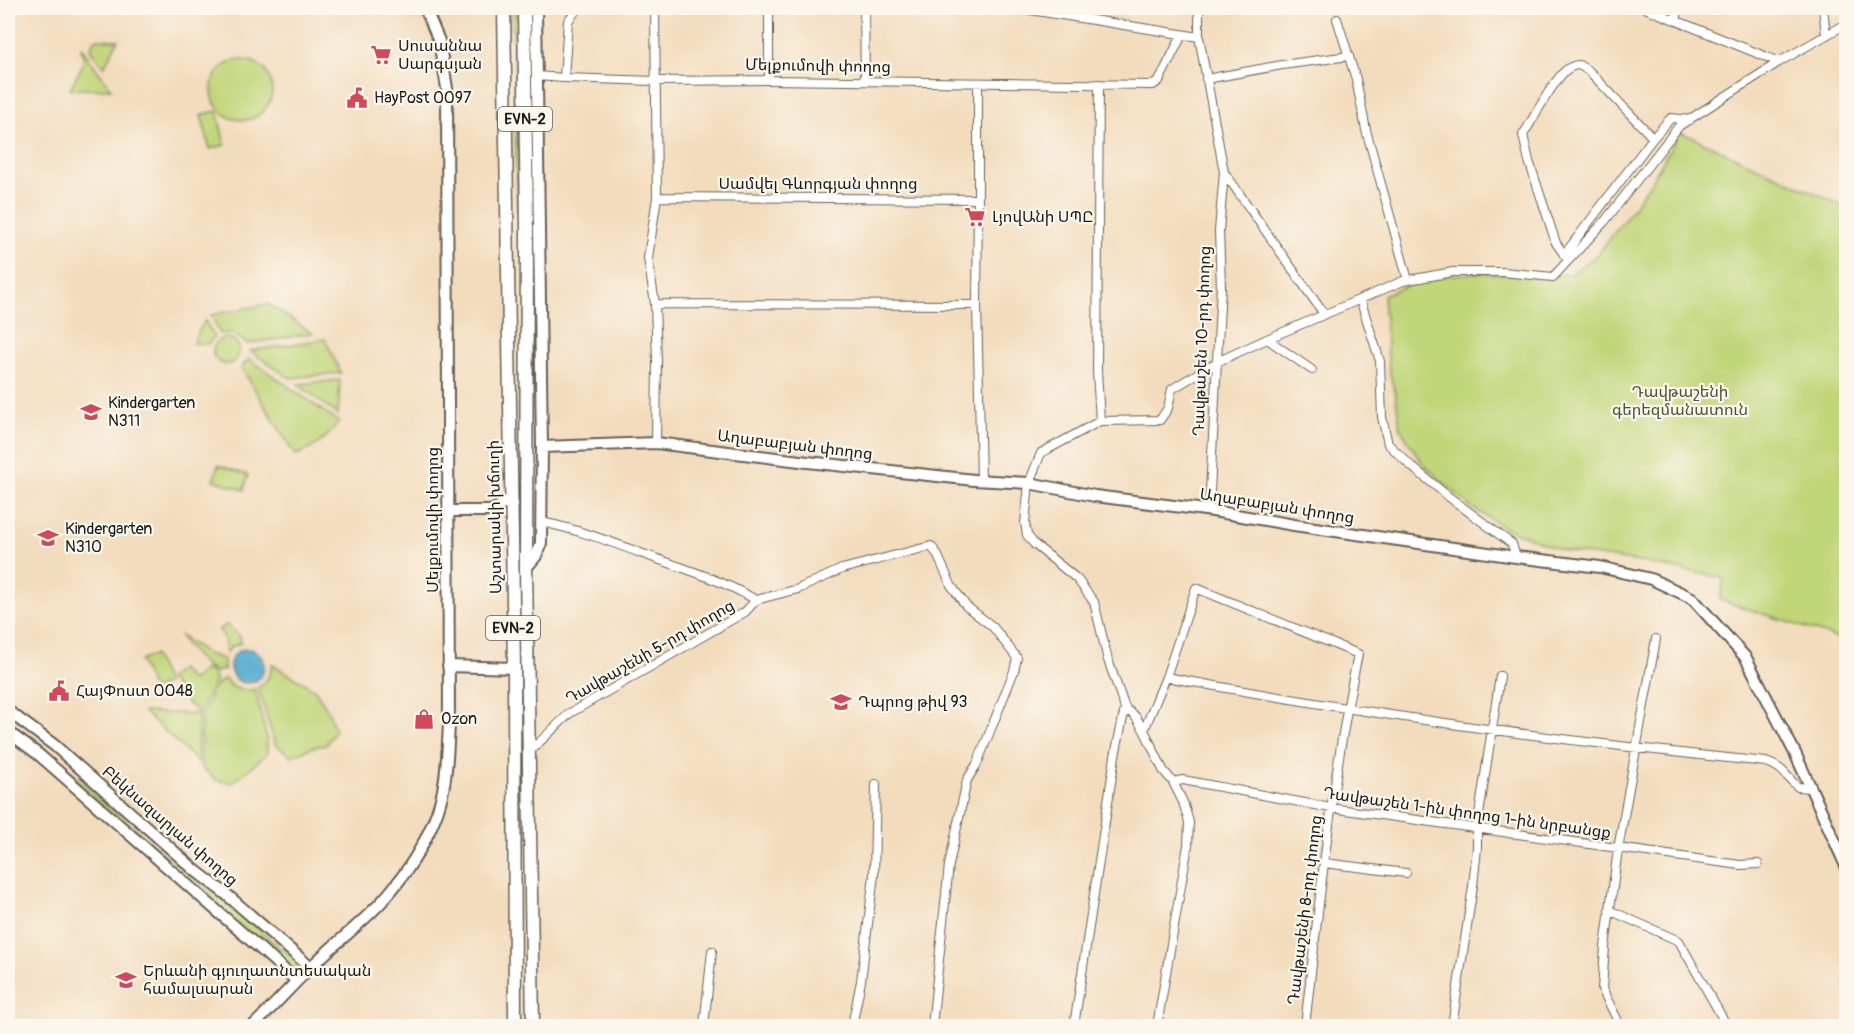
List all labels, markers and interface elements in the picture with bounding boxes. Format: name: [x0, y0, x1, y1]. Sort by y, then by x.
place label: Սուսաննա Սարգսյան: [398, 36, 482, 74]
supermarket icon: Սուսաննա Սարգսյան: [369, 43, 393, 67]
street label: Մելքումովի փողոց: [745, 55, 891, 77]
public building icon: HayPost 0097: [345, 86, 369, 110]
place label: HayPost 0097: [374, 88, 472, 108]
road number: EVN-2: [498, 107, 552, 131]
street label: Սամվել Գևորգյան փողոց: [718, 174, 918, 194]
supermarket icon: ԼյովԱնի ՍՊԸ: [963, 205, 987, 229]
place label: ԼյովԱնի ՍՊԸ: [992, 207, 1093, 227]
street label: Դավթաշեն 10-րդ փողոց: [1189, 245, 1215, 437]
park label: Դավթաշենի գերեզմանատուն: [1612, 382, 1748, 420]
place label: Kindergarten N311: [108, 393, 195, 431]
school or university icon: Kindergarten N311: [79, 400, 103, 424]
street label: Աղաբաբյան փողոց: [716, 426, 874, 464]
street label: Աշտարակի խճուղի: [484, 440, 506, 594]
street label: Մելքումովի փողոց: [423, 447, 443, 593]
street label: Աղաբաբյան փողոց: [1198, 484, 1356, 528]
place label: Kindergarten N310: [65, 519, 152, 557]
school or university icon: Kindergarten N310: [36, 526, 60, 550]
street label: Դավթաշենի 5-րդ փողոց: [562, 595, 738, 709]
road number: EVN-2: [486, 616, 540, 640]
public building icon: ՀայՓոստ 0048: [47, 679, 71, 703]
place label: ՀայՓոստ 0048: [76, 681, 193, 701]
school or university icon: Դպրոց թիվ 93: [829, 690, 853, 714]
place label: Դպրոց թիվ 93: [858, 692, 968, 712]
shop icon: Ozon: [412, 707, 436, 731]
place label: Ozon: [441, 709, 477, 729]
street label: Բեկնազարյան փողոց: [98, 762, 242, 890]
street label: Դավթաշեն 1-ին փողոց 1-ին նրբանցք: [1322, 783, 1612, 843]
street label: Դավթաշենի 8-րդ փողոց: [1283, 814, 1327, 1006]
place label: Երևանի գյուղատնտեսական համալսարան: [143, 961, 371, 999]
school or university icon: Երևանի գյուղատնտեսական համալսարան: [114, 968, 138, 992]

